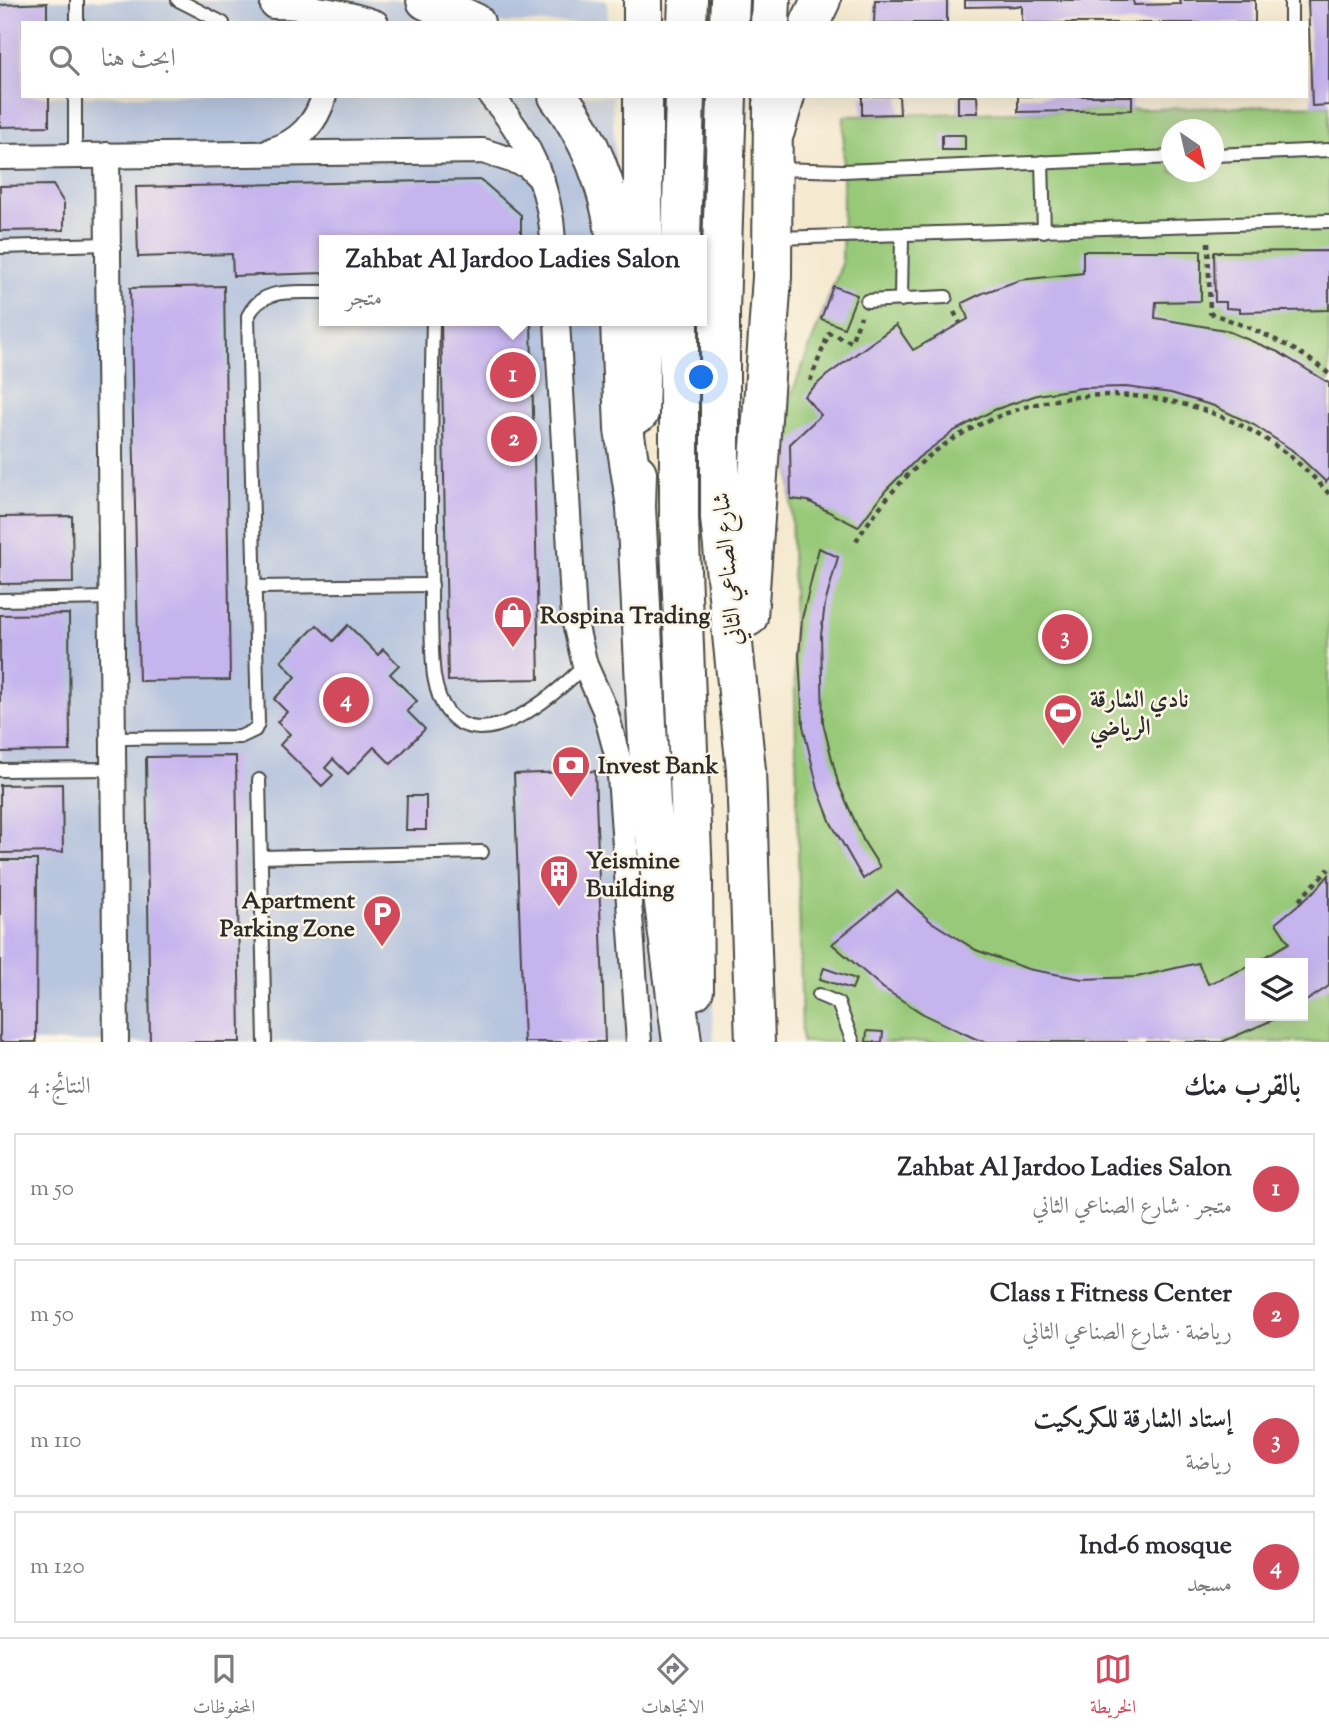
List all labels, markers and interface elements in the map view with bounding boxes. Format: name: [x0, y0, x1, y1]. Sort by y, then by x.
search box: [21, 21, 1308, 98]
icon: search: [45, 41, 83, 79]
text: ابحث هنا: [101, 41, 176, 78]
north arrow: [1161, 119, 1224, 182]
popup: [319, 235, 707, 326]
text: Zahbat Al Jardoo Ladies Salon: [346, 242, 680, 279]
text: متجر: [346, 283, 382, 316]
pin: 1: [490, 349, 536, 401]
your location: [684, 360, 718, 394]
pin: 2: [491, 413, 537, 465]
street label: شارع الصناعي الثاني: [705, 491, 754, 647]
shop icon: Rospina Trading: [492, 594, 534, 649]
place label: Rospina Trading: [540, 600, 710, 634]
pin: 3: [1042, 611, 1088, 663]
pin: 4: [323, 674, 369, 726]
place label: نادي الشارقة الرياضي: [1090, 684, 1189, 749]
sports icon: نادي الشارقة الرياضي: [1042, 692, 1084, 747]
bank icon: Invest Bank: [550, 744, 592, 799]
place label: Invest Bank: [598, 750, 720, 784]
place label: Yeismine Building: [586, 845, 680, 907]
building icon: Yeismine Building: [538, 853, 580, 908]
place label: Apartment Parking Zone: [220, 885, 356, 947]
parking icon: Apartment Parking Zone: [361, 893, 403, 948]
map controls: [1245, 958, 1308, 1021]
button: layers: [1245, 958, 1308, 1021]
text: بالقرب منك: [1184, 1066, 1301, 1109]
text: النتائج: 4: [28, 1071, 91, 1104]
text: Zahbat Al Jardoo Ladies Salon: [898, 1150, 1232, 1187]
text: 50 m: [30, 1173, 74, 1206]
text: 1: [1272, 1173, 1280, 1206]
text: متجر · شارع الصناعي الثاني: [1032, 1191, 1232, 1224]
text: Class 1 Fitness Center: [990, 1276, 1232, 1313]
text: 50 m: [30, 1299, 74, 1332]
text: 2: [1271, 1299, 1281, 1332]
text: رياضة · شارع الصناعي الثاني: [1022, 1317, 1232, 1350]
text: إستاد الشارقة للكريكيت: [1033, 1402, 1232, 1439]
text: 110 m: [30, 1425, 82, 1458]
text: 3: [1271, 1425, 1281, 1458]
text: رياضة: [1186, 1447, 1232, 1480]
text: Ind-6 mosque: [1080, 1528, 1232, 1565]
text: 120 m: [30, 1551, 85, 1584]
text: 4: [1270, 1551, 1282, 1584]
text: مسجد: [1187, 1569, 1232, 1602]
tab: المحفوظات: [193, 1650, 255, 1725]
tab: الاتجاهات: [641, 1650, 704, 1725]
tab: الخريطة: [1090, 1650, 1136, 1725]

